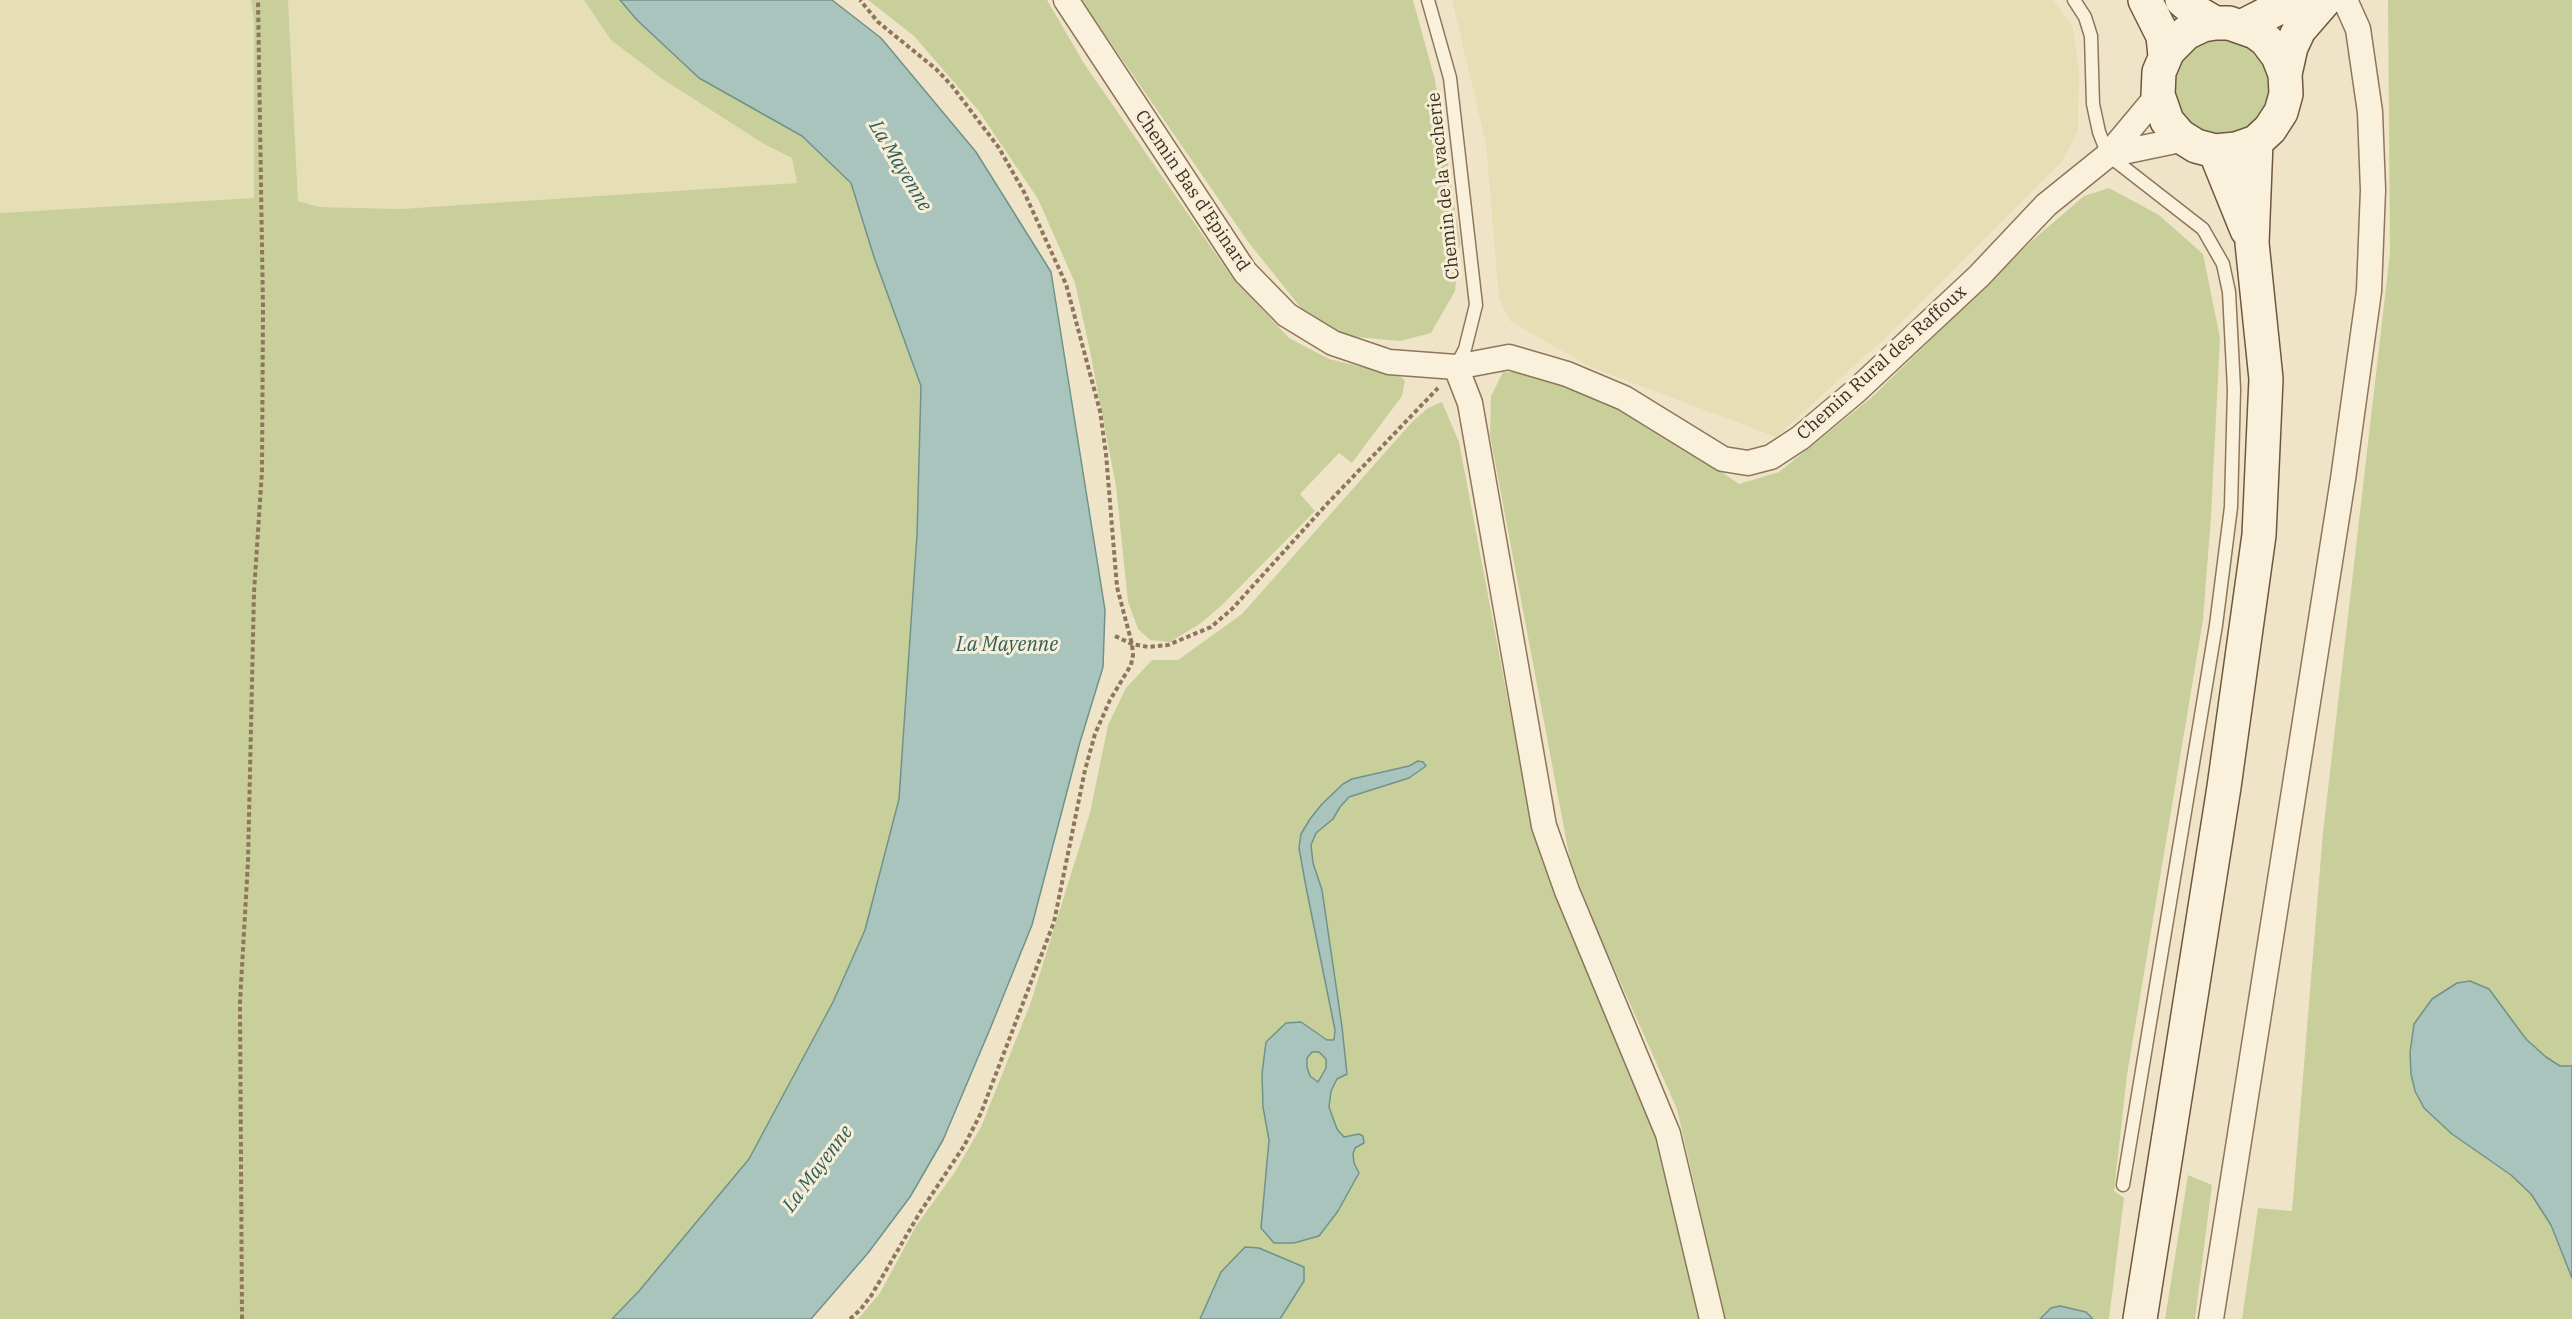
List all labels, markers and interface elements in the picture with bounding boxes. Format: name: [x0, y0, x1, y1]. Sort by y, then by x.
street label: Chemin de la vacherie: [1423, 91, 1465, 281]
street label: Chemin Bas d'Epinard: [1130, 106, 1254, 276]
water label: La Mayenne: [863, 116, 937, 216]
street label: Chemin Rural des Raffoux: [1793, 281, 1971, 445]
water label: La Mayenne: [956, 633, 1058, 657]
water label: La Mayenne: [778, 1121, 858, 1217]

